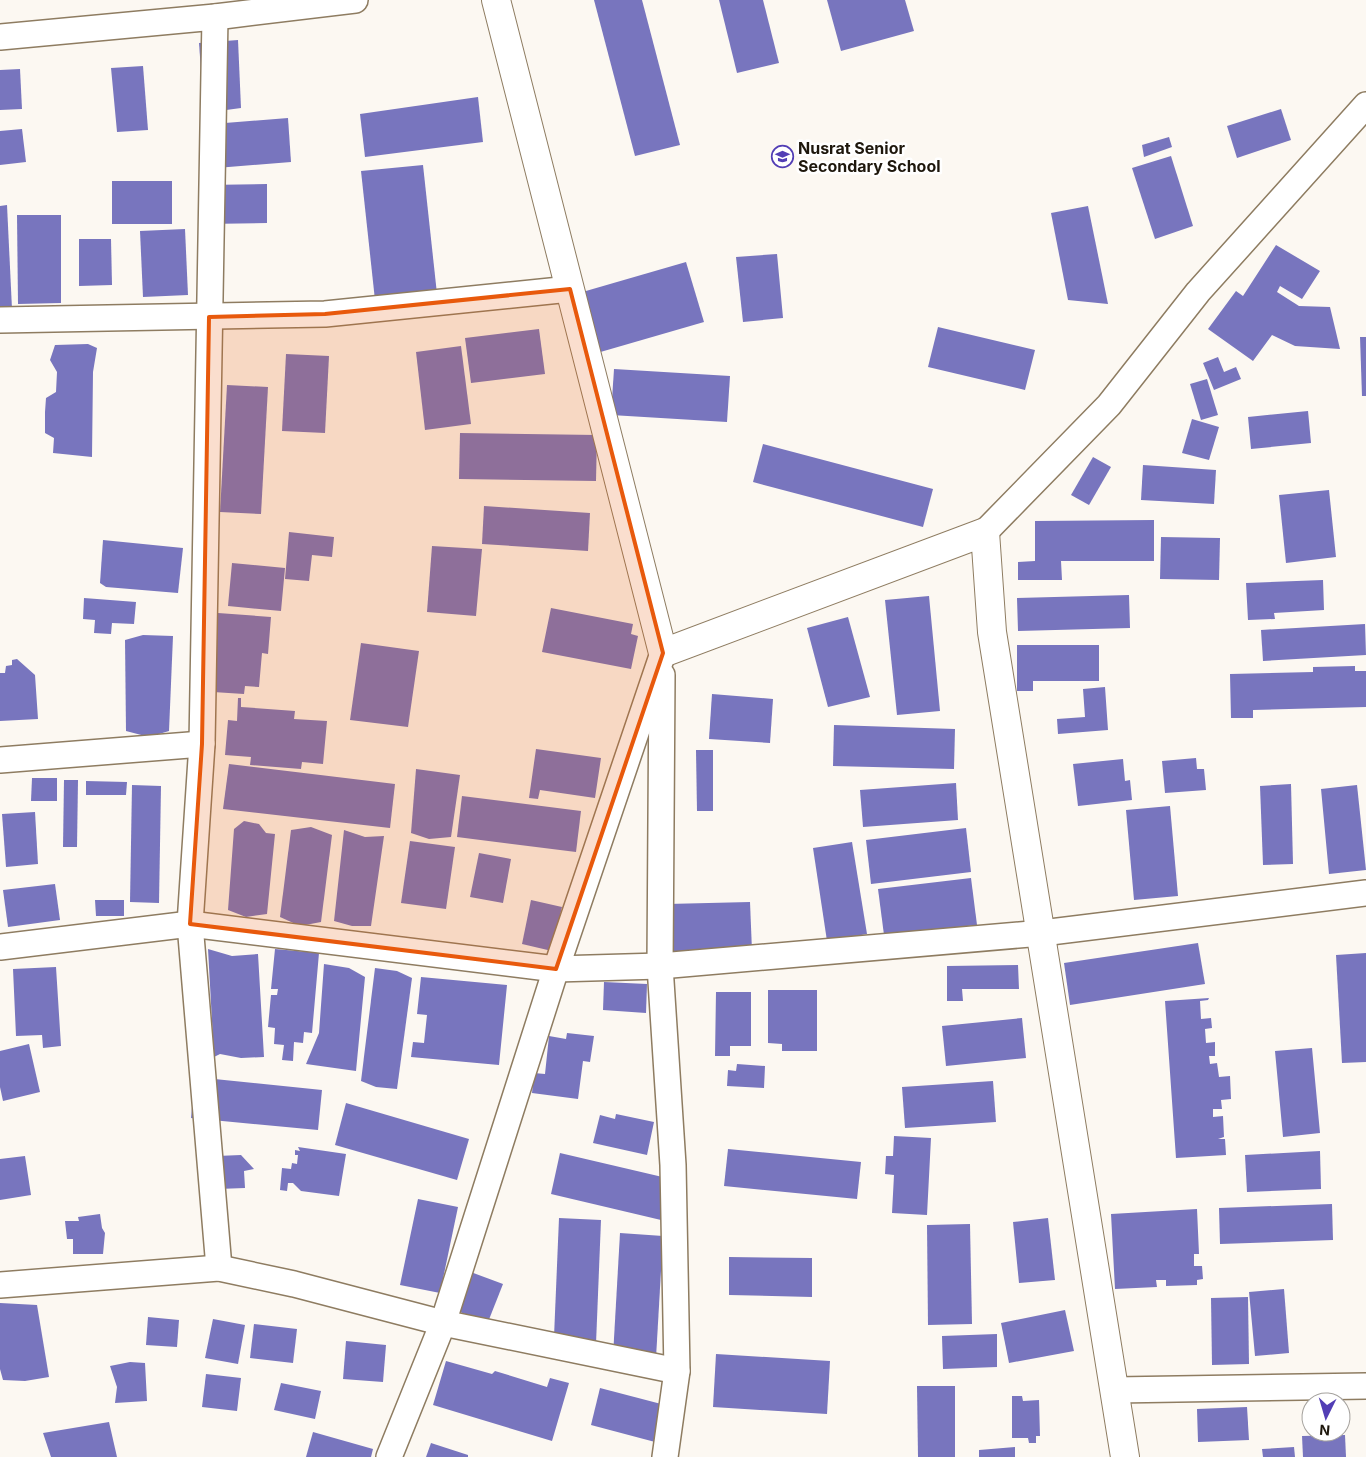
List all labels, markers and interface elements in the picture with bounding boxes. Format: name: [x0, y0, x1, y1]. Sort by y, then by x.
place label: Nusrat Senior Secondary School: [798, 138, 941, 176]
school or university icon: Nusrat Senior Secondary School: [770, 145, 794, 169]
north arrow: [1301, 1392, 1351, 1442]
text: N: [1319, 1422, 1331, 1439]

